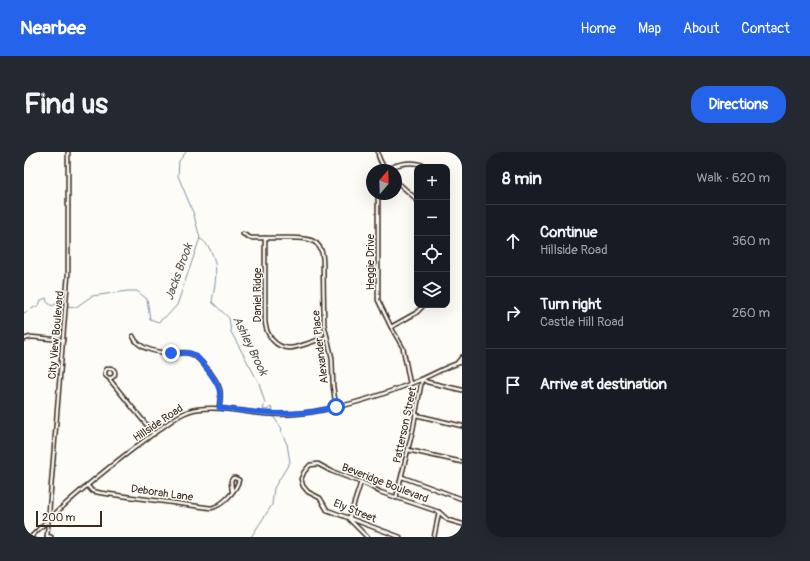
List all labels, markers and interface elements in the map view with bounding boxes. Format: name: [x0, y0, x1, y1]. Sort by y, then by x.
text: Nearbee: [20, 16, 86, 40]
text: Home: [581, 20, 616, 37]
text: Map: [638, 20, 661, 37]
text: About: [683, 20, 719, 37]
text: Contact: [741, 20, 790, 37]
button: Directions: [691, 86, 786, 123]
text: Find us: [24, 87, 108, 122]
north arrow: [366, 164, 402, 200]
map controls: [414, 164, 450, 308]
button: +: [414, 164, 450, 200]
text: 8 min: [502, 168, 542, 189]
text: Walk · 620 m: [696, 170, 770, 186]
button: −: [414, 200, 450, 236]
text: Continue: [540, 223, 598, 242]
icon: ahead: [502, 230, 524, 252]
street label: Heggie Drive: [364, 233, 377, 290]
text: 360 m: [732, 233, 770, 249]
button: locate: [414, 236, 450, 272]
water label: Jacks Brook: [162, 241, 196, 302]
text: Hillside Road: [540, 242, 608, 258]
street label: Daniel Ridge: [251, 267, 264, 322]
button: layers: [414, 272, 450, 308]
street label: City View Boulevard: [46, 290, 66, 380]
text: Turn right: [540, 295, 601, 314]
icon: right: [502, 302, 524, 324]
text: 260 m: [732, 305, 770, 321]
street label: Alexander Place: [309, 309, 331, 384]
water label: Ashley Brook: [229, 314, 271, 379]
text: Castle Hill Road: [540, 314, 624, 330]
route end: [162, 344, 180, 362]
icon: arrive: [502, 374, 524, 396]
text: Arrive at destination: [540, 375, 667, 394]
street label: Patterson Street: [391, 385, 420, 464]
route start: [327, 398, 345, 416]
street label: Hillside Road: [131, 402, 185, 444]
street label: Beveridge Boulevard: [340, 461, 430, 505]
street label: Deborah Lane: [130, 482, 195, 504]
street label: Ely Street: [332, 496, 379, 526]
scale bar: [36, 509, 102, 528]
text: 200 m: [42, 511, 75, 524]

